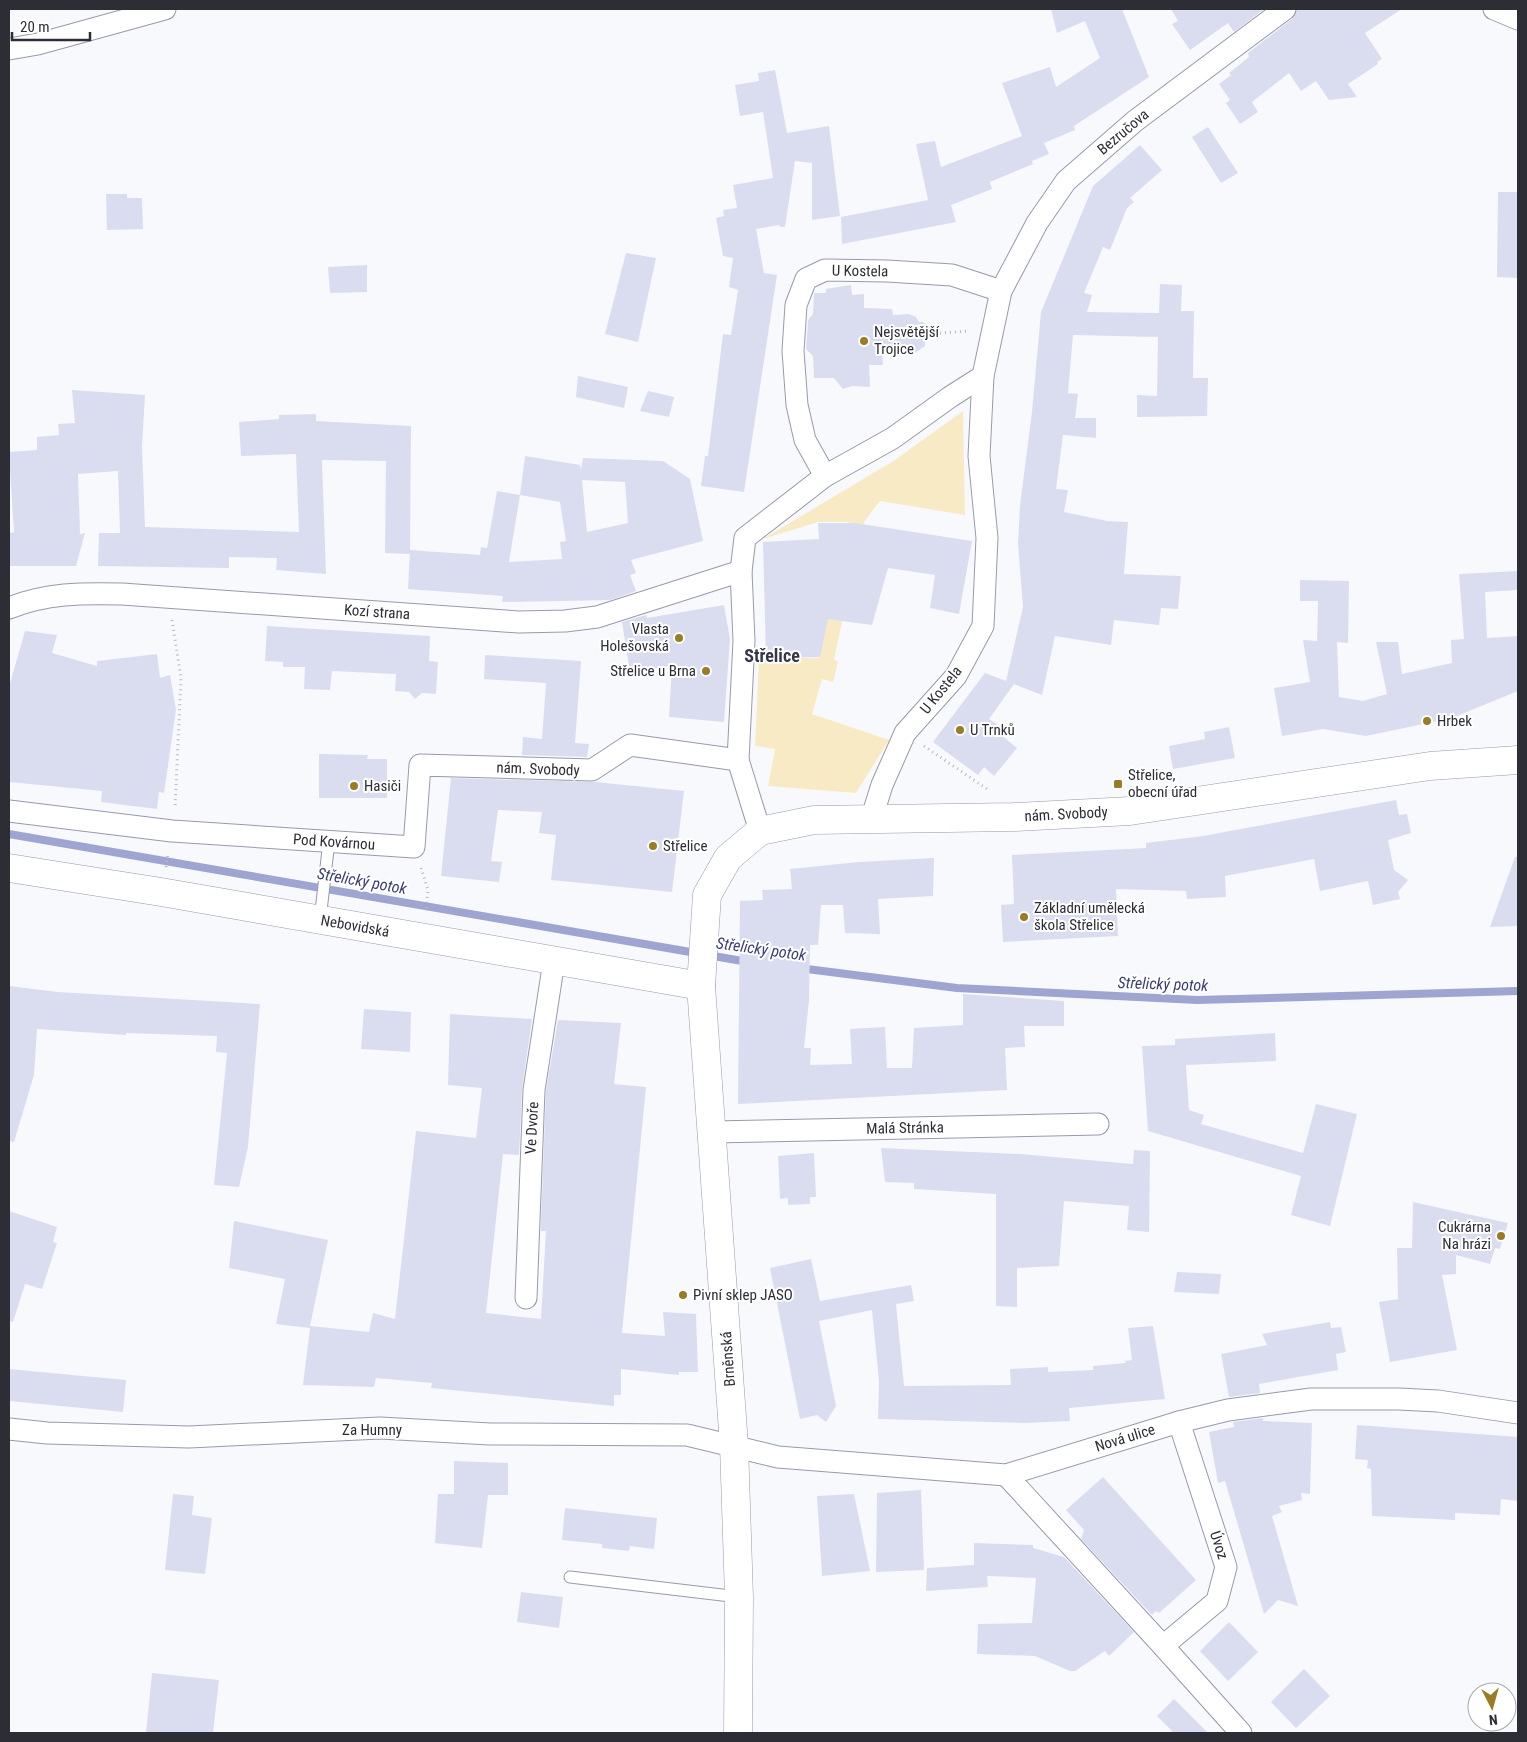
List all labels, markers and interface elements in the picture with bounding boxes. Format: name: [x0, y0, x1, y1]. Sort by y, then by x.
scale bar: [12, 10, 90, 42]
text: 20 m: [20, 18, 50, 36]
street label: Bezručova: [1094, 105, 1152, 159]
street label: U Kostela: [832, 262, 888, 280]
place label: Nejsvětější Trojice: [874, 323, 941, 358]
marker: Nejsvětější Trojice: [858, 335, 870, 347]
street label: Kozí strana: [343, 601, 411, 623]
place label: Vlasta Holešovská: [600, 620, 669, 655]
marker: Vlasta Holešovská: [673, 632, 685, 644]
district label: Střelice: [744, 645, 800, 666]
place label: Střelice u Brna: [610, 662, 696, 680]
street label: U Kostela: [916, 662, 966, 718]
marker: Střelice u Brna: [700, 665, 712, 677]
place label: Hrbek: [1437, 712, 1472, 730]
marker: Hrbek: [1421, 715, 1433, 727]
place label: U Trnků: [970, 721, 1015, 739]
marker: U Trnků: [954, 724, 966, 736]
street label: nám. Svobody: [496, 759, 580, 779]
place label: Střelice, obecní úřad: [1128, 766, 1197, 801]
place label: Hasiči: [364, 777, 401, 795]
marker: Střelice, obecní úřad: [1112, 778, 1124, 790]
marker: Hasiči: [348, 780, 360, 792]
street label: nám. Svobody: [1024, 803, 1108, 825]
street label: Pod Kovárnou: [292, 830, 376, 854]
place label: Střelice: [663, 837, 708, 855]
marker: Střelice: [647, 840, 659, 852]
water label: Střelický potok: [316, 864, 409, 898]
place label: Základní umělecká škola Střelice: [1034, 899, 1145, 934]
street label: Nebovidská: [319, 911, 391, 941]
marker: Základní umělecká škola Střelice: [1018, 911, 1030, 923]
water label: Střelický potok: [715, 933, 808, 965]
water label: Střelický potok: [1117, 973, 1210, 995]
street label: Ve Dvoře: [522, 1101, 542, 1155]
street label: Malá Stránka: [866, 1118, 944, 1138]
place label: Cukrárna Na hrázi: [1438, 1218, 1491, 1253]
marker: Cukrárna Na hrázi: [1495, 1230, 1507, 1242]
place label: Pivní sklep JASO: [693, 1286, 793, 1304]
marker: Pivní sklep JASO: [677, 1289, 689, 1301]
street label: Brněnská: [717, 1331, 739, 1387]
street label: Nová ulice: [1093, 1420, 1157, 1456]
street label: Za Humny: [342, 1421, 402, 1439]
street label: Úvoz: [1206, 1529, 1232, 1561]
north arrow: [1467, 1682, 1517, 1732]
text: N: [1488, 1712, 1498, 1728]

